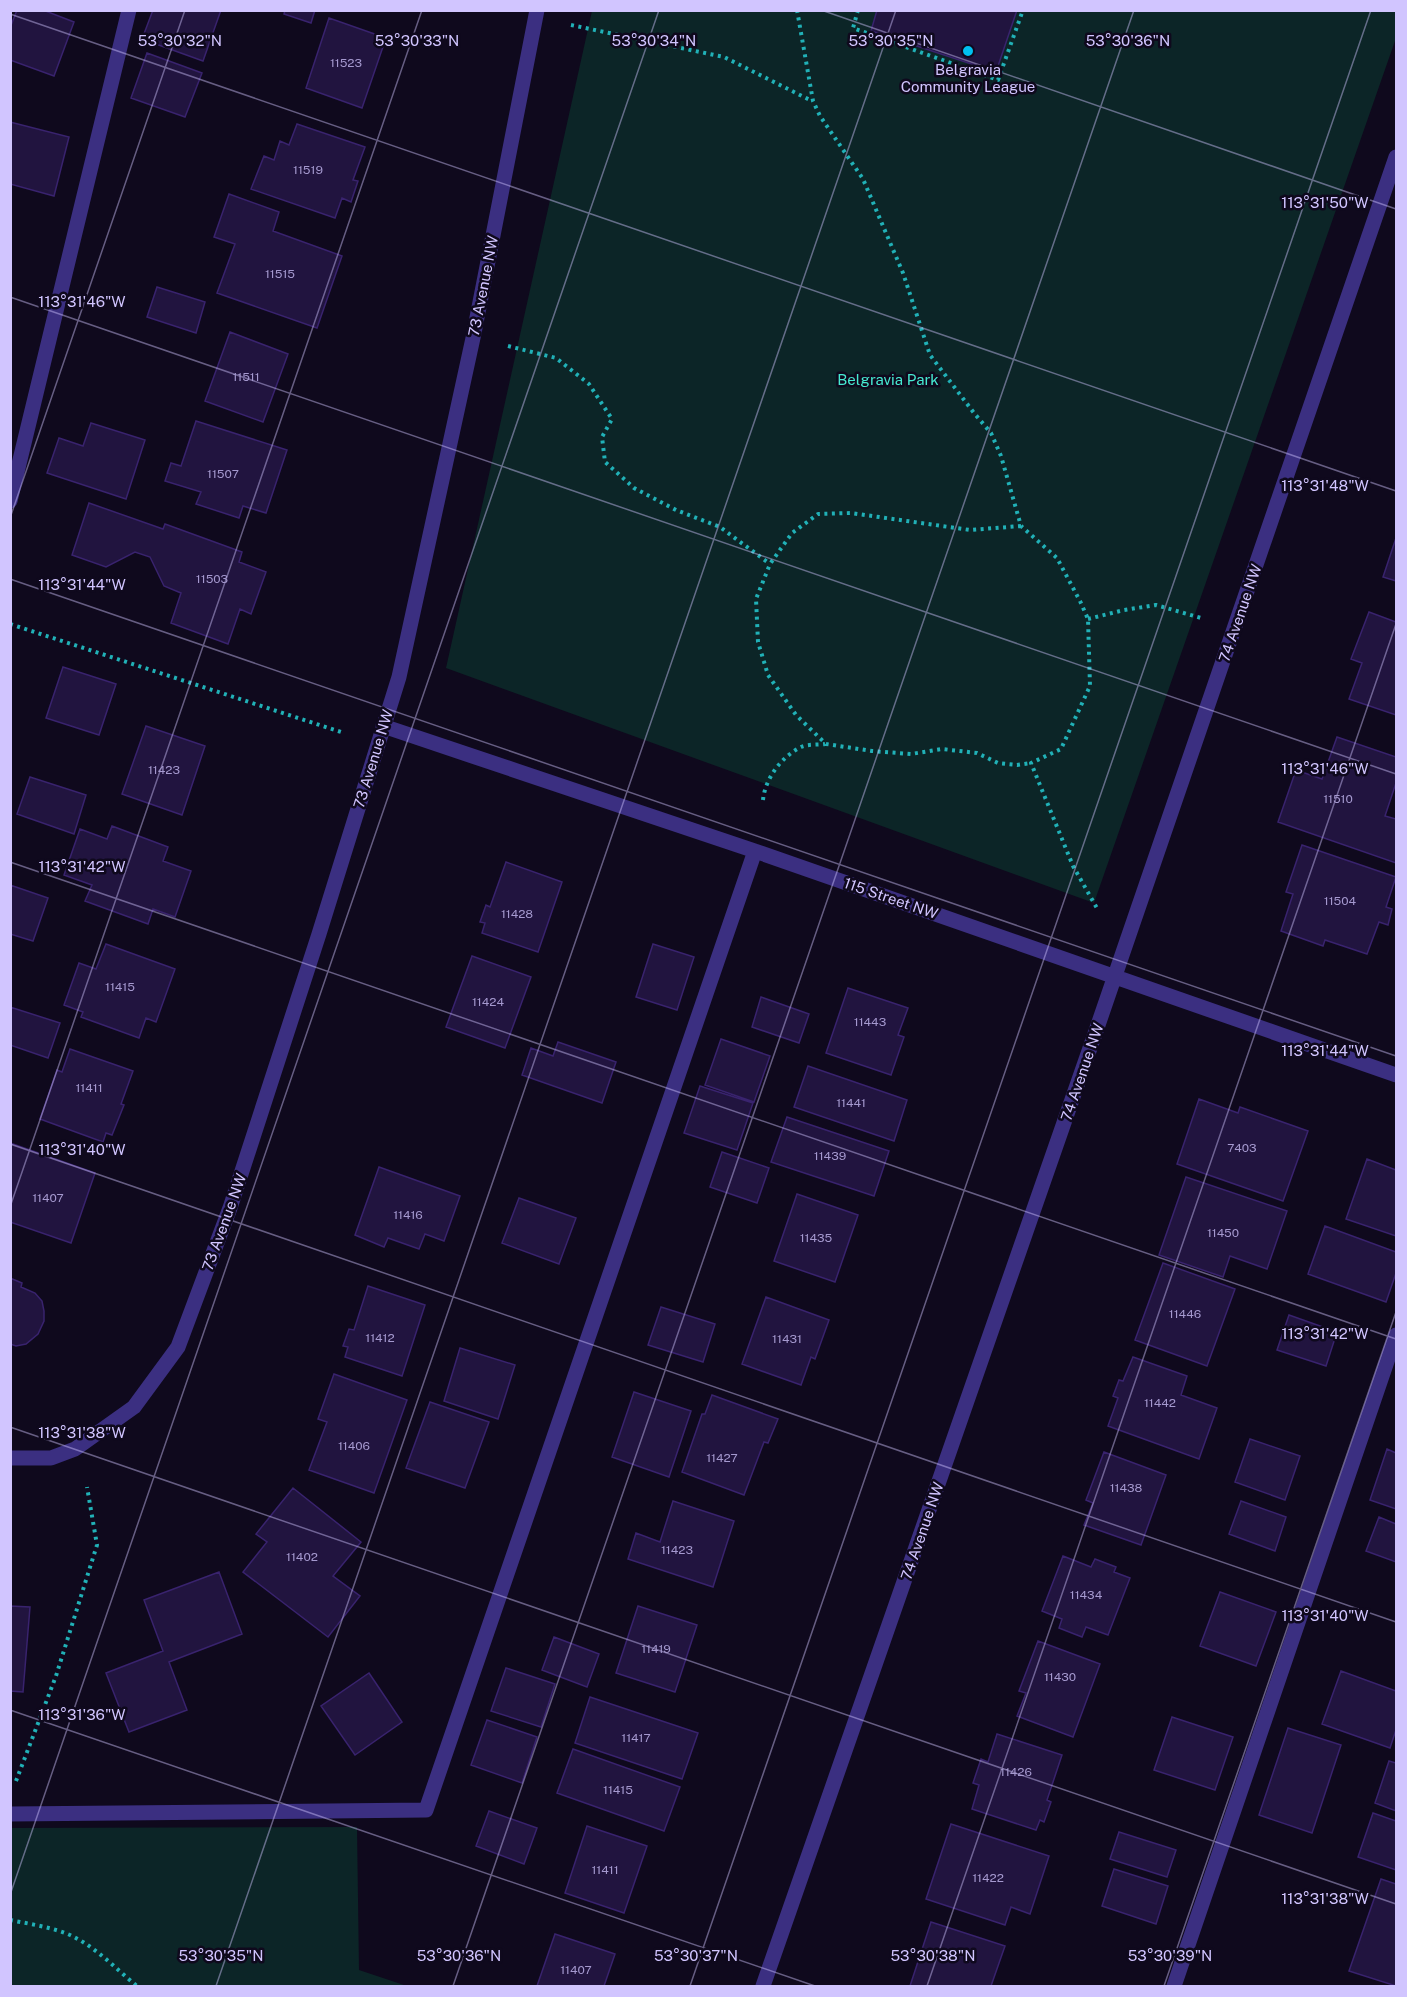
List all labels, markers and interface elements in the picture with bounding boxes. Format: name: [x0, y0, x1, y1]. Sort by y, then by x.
text: 53°30'32"N: [138, 32, 222, 49]
text: 53°30'33"N: [375, 32, 459, 49]
text: 53°30'34"N: [612, 32, 696, 49]
text: 53°30'35"N: [848, 32, 934, 49]
text: 53°30'36"N: [1086, 32, 1170, 49]
marker: Belgravia Community League: [961, 44, 975, 58]
house number: 11523: [330, 56, 362, 70]
place label: Belgravia Community League: [901, 61, 1035, 95]
house number: 11519: [293, 163, 323, 177]
text: 113°31'50"W: [1281, 194, 1369, 211]
street label: 73 Avenue NW: [465, 234, 501, 338]
house number: 11515: [265, 267, 295, 281]
text: 113°31'46"W: [38, 293, 126, 310]
house number: 11511: [232, 370, 260, 384]
park label: Belgravia Park: [837, 371, 939, 388]
house number: 11507: [207, 467, 239, 481]
text: 113°31'48"W: [1281, 477, 1369, 494]
street label: 74 Avenue NW: [1215, 562, 1265, 664]
house number: 11503: [196, 572, 228, 586]
text: 113°31'44"W: [38, 576, 126, 593]
street label: 73 Avenue NW: [350, 708, 396, 810]
text: 113°31'46"W: [1281, 760, 1369, 777]
house number: 11423: [148, 763, 180, 777]
house number: 11510: [1323, 792, 1353, 806]
text: 113°31'42"W: [39, 858, 125, 875]
street label: 115 Street NW: [842, 874, 940, 922]
house number: 11504: [1324, 894, 1357, 908]
house number: 11428: [501, 907, 533, 921]
house number: 11415: [105, 980, 135, 994]
house number: 11424: [472, 995, 504, 1009]
house number: 11443: [854, 1015, 886, 1029]
street label: 74 Avenue NW: [1057, 1021, 1107, 1123]
text: 113°31'44"W: [1281, 1042, 1369, 1059]
house number: 11411: [75, 1081, 103, 1095]
house number: 11441: [836, 1096, 866, 1110]
text: 113°31'40"W: [38, 1141, 126, 1158]
house number: 7403: [1227, 1141, 1257, 1155]
house number: 11439: [814, 1149, 846, 1163]
street label: 73 Avenue NW: [198, 1171, 250, 1273]
house number: 11407: [32, 1191, 64, 1205]
house number: 11416: [393, 1208, 423, 1222]
house number: 11450: [1207, 1226, 1239, 1240]
house number: 11435: [800, 1231, 833, 1245]
house number: 11446: [1169, 1307, 1201, 1321]
text: 113°31'42"W: [1282, 1325, 1368, 1342]
house number: 11412: [365, 1331, 395, 1345]
house number: 11431: [772, 1332, 802, 1346]
house number: 11442: [1144, 1396, 1176, 1410]
text: 113°31'38"W: [38, 1424, 126, 1441]
house number: 11406: [338, 1439, 370, 1453]
house number: 11427: [706, 1451, 738, 1465]
street label: 74 Avenue NW: [897, 1480, 947, 1582]
house number: 11438: [1110, 1481, 1143, 1495]
house number: 11423: [661, 1543, 693, 1557]
house number: 11402: [286, 1550, 318, 1564]
house number: 11434: [1070, 1588, 1103, 1602]
text: 113°31'40"W: [1281, 1607, 1369, 1624]
house number: 11419: [641, 1642, 671, 1656]
house number: 11430: [1044, 1670, 1076, 1684]
text: 113°31'36"W: [38, 1706, 126, 1723]
house number: 11417: [621, 1731, 651, 1745]
house number: 11426: [1000, 1765, 1032, 1779]
house number: 11415: [603, 1783, 633, 1797]
house number: 11411: [591, 1863, 619, 1877]
house number: 11422: [972, 1871, 1004, 1885]
text: 113°31'38"W: [1281, 1890, 1369, 1907]
text: 53°30'35"N: [178, 1947, 264, 1964]
text: 53°30'36"N: [417, 1947, 501, 1964]
text: 53°30'37"N: [654, 1947, 738, 1964]
text: 53°30'38"N: [890, 1947, 976, 1964]
text: 53°30'39"N: [1128, 1947, 1212, 1964]
house number: 11407: [560, 1963, 592, 1977]

